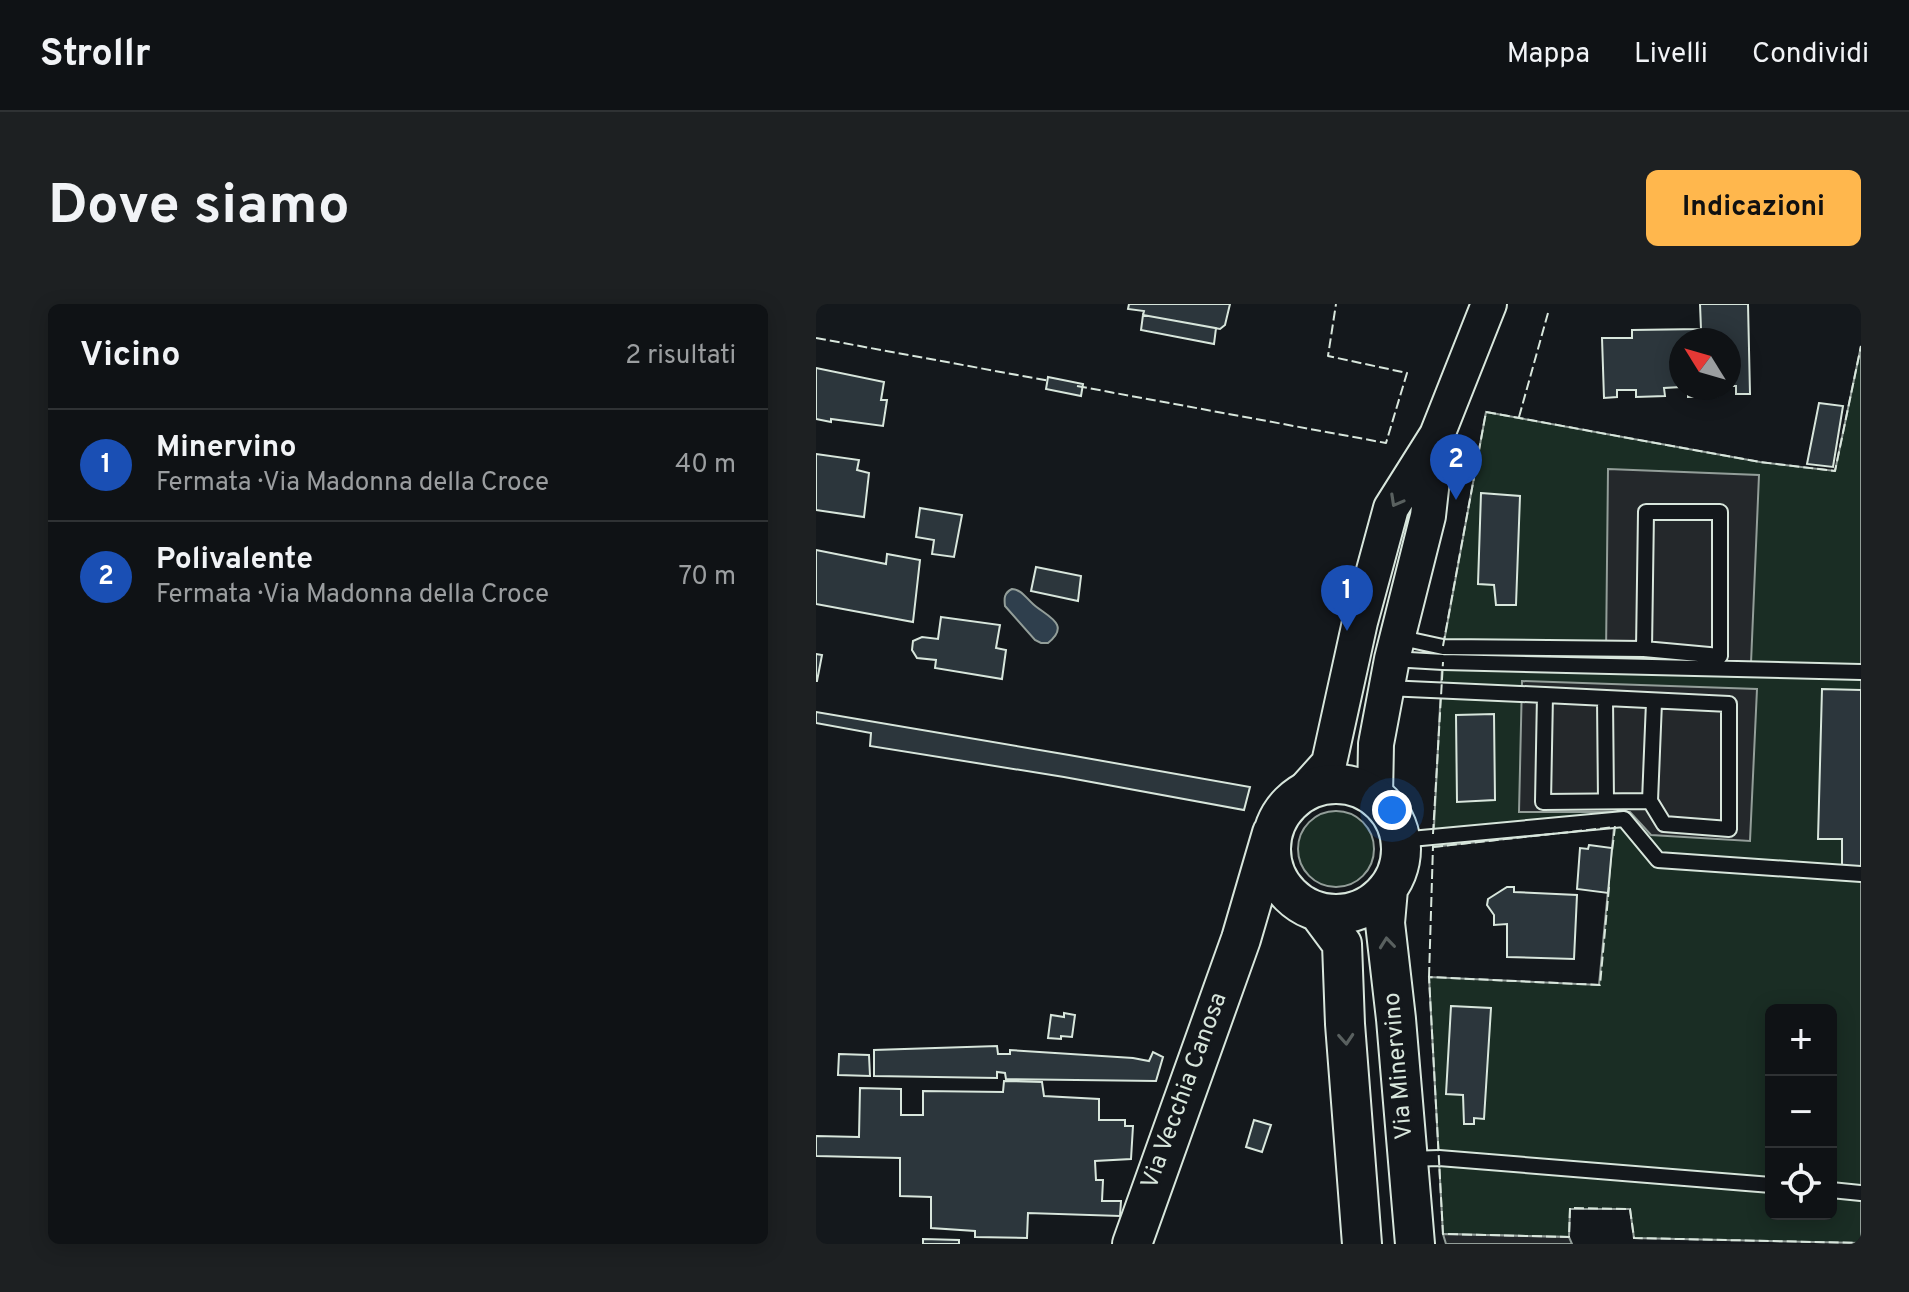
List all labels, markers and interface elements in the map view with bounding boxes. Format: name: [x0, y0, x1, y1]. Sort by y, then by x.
text: Strollr: [40, 31, 151, 80]
text: Mappa: [1507, 37, 1590, 73]
text: Livelli: [1634, 37, 1708, 73]
text: Condividi: [1752, 37, 1869, 73]
button: Indicazioni: [1646, 170, 1861, 246]
text: Dove siamo: [48, 173, 350, 243]
north arrow: [1669, 328, 1741, 400]
text: Vicino: [80, 335, 180, 378]
text: 2 risultati: [625, 340, 736, 373]
text: Minervino: [156, 430, 296, 467]
pin: 2: [1430, 434, 1482, 500]
text: 1: [101, 449, 111, 482]
text: 40 m: [675, 449, 736, 482]
text: Fermata · Via Madonna della Croce: [156, 467, 549, 500]
one-way arrow: [1391, 493, 1406, 508]
text: Polivalente: [156, 542, 313, 579]
text: 2: [98, 561, 114, 594]
text: 70 m: [678, 561, 736, 594]
pin: 1: [1321, 565, 1373, 631]
text: Fermata · Via Madonna della Croce: [156, 579, 549, 612]
your location: [1372, 790, 1412, 830]
one-way arrow: [1379, 936, 1396, 949]
street label: Via Vecchia Canosa: [1136, 989, 1234, 1193]
street label: Via Minervino: [1378, 991, 1420, 1141]
map controls: [1765, 1004, 1837, 1220]
button: +: [1765, 1004, 1837, 1076]
one-way arrow: [1337, 1033, 1354, 1046]
button: −: [1765, 1076, 1837, 1148]
button: locate: [1765, 1148, 1837, 1220]

